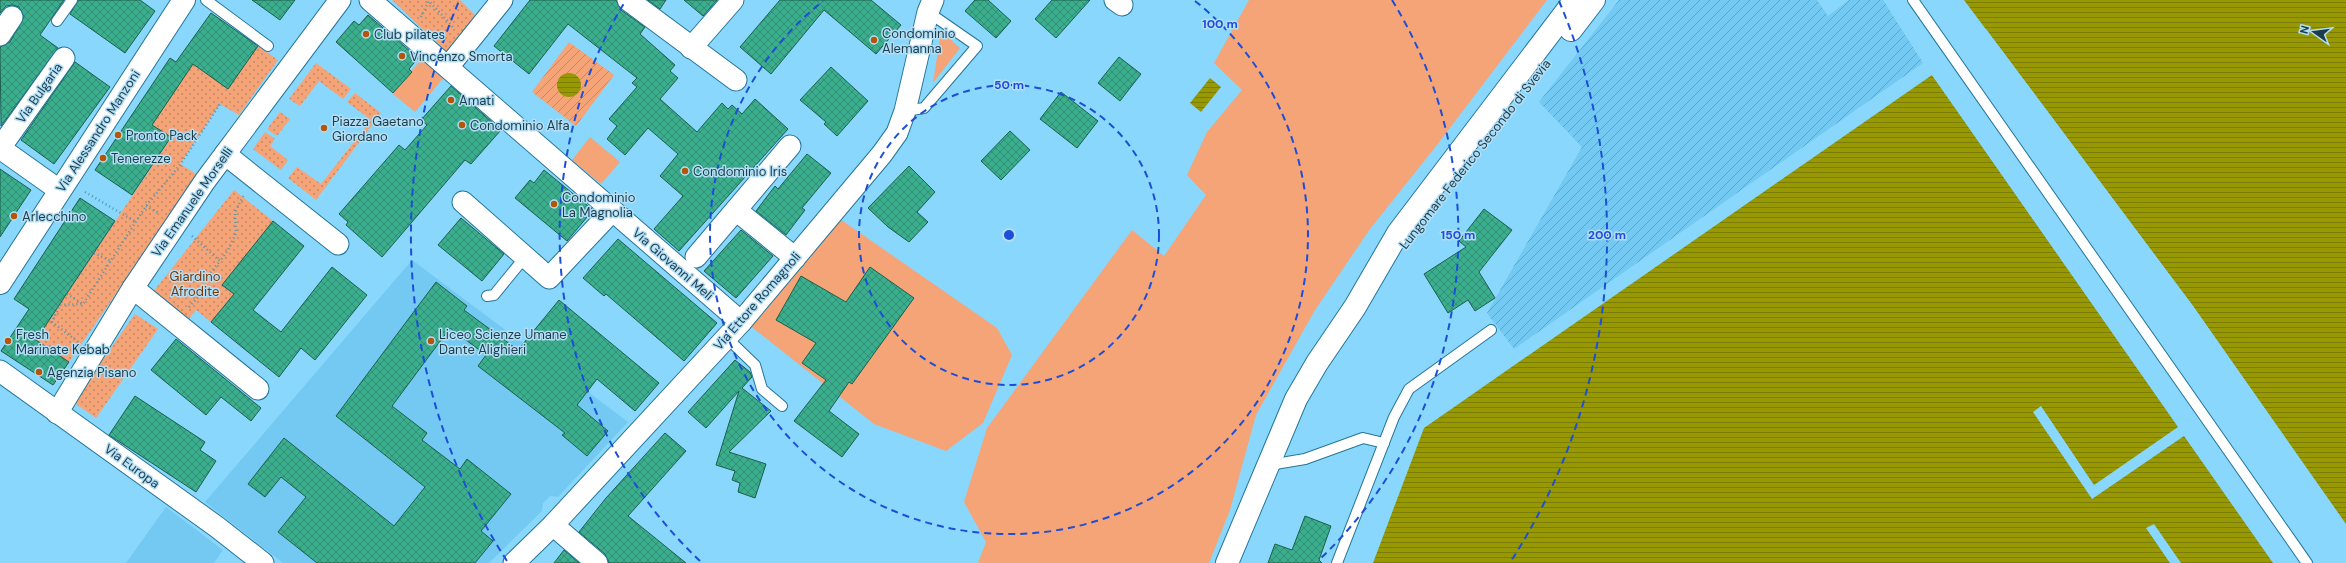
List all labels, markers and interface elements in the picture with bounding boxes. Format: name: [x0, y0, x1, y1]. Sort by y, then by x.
north arrow: [2294, 12, 2334, 52]
text: 100 m: [1202, 16, 1238, 32]
text: N: [2297, 24, 2312, 35]
place label: Condominio Alemanna: [882, 25, 956, 57]
place label: Club pilates: [374, 26, 445, 43]
marker: Club pilates: [361, 29, 371, 39]
marker: Condominio Alemanna: [869, 35, 879, 45]
place label: Vincenzo Smorta: [410, 48, 513, 65]
marker: Vincenzo Smorta: [397, 51, 407, 61]
street label: Lungomare Federico Secondo di Svevia: [1396, 56, 1554, 252]
street label: Via Bulgaria: [12, 60, 66, 126]
street label: Via Alessandro Manzoni: [52, 67, 144, 195]
text: 50 m: [994, 77, 1024, 93]
place label: Amati: [459, 92, 494, 109]
marker: Amati: [446, 95, 456, 105]
place label: Piazza Gaetano Giordano: [332, 113, 424, 145]
place label: Condominio Alfa: [470, 117, 570, 134]
marker: Condominio Alfa: [457, 120, 467, 130]
marker: Piazza Gaetano Giordano: [319, 123, 329, 133]
place label: Pronto Pack: [126, 127, 198, 144]
marker: Pronto Pack: [113, 130, 123, 140]
street label: Via Emanuele Morselli: [148, 144, 236, 260]
place label: Tenerezze: [111, 150, 171, 167]
marker: Tenerezze: [98, 153, 108, 163]
place label: Condominio Iris: [693, 163, 787, 180]
marker: Condominio Iris: [680, 166, 690, 176]
place label: Condominio La Magnolia: [562, 189, 636, 221]
marker: Condominio La Magnolia: [549, 199, 559, 209]
place label: Arlecchino: [22, 208, 87, 225]
marker: Arlecchino: [9, 211, 19, 221]
street label: Via Giovanni Meli: [629, 224, 717, 304]
text: 150 m: [1441, 227, 1475, 243]
text: 200 m: [1588, 227, 1626, 243]
centre of rings: [1002, 228, 1016, 242]
street label: Via Ettore Romagnoli: [710, 248, 804, 354]
park label: Giardino Afrodite: [169, 268, 221, 300]
place label: Fresh Marinate Kebab: [16, 326, 110, 358]
place label: Liceo Scienze Umane Dante Alighieri: [439, 326, 567, 358]
marker: Fresh Marinate Kebab: [3, 336, 13, 346]
marker: Liceo Scienze Umane Dante Alighieri: [426, 336, 436, 346]
place label: Agenzia Pisano: [47, 364, 137, 381]
marker: Agenzia Pisano: [34, 367, 44, 377]
street label: Via Europa: [101, 440, 163, 492]

